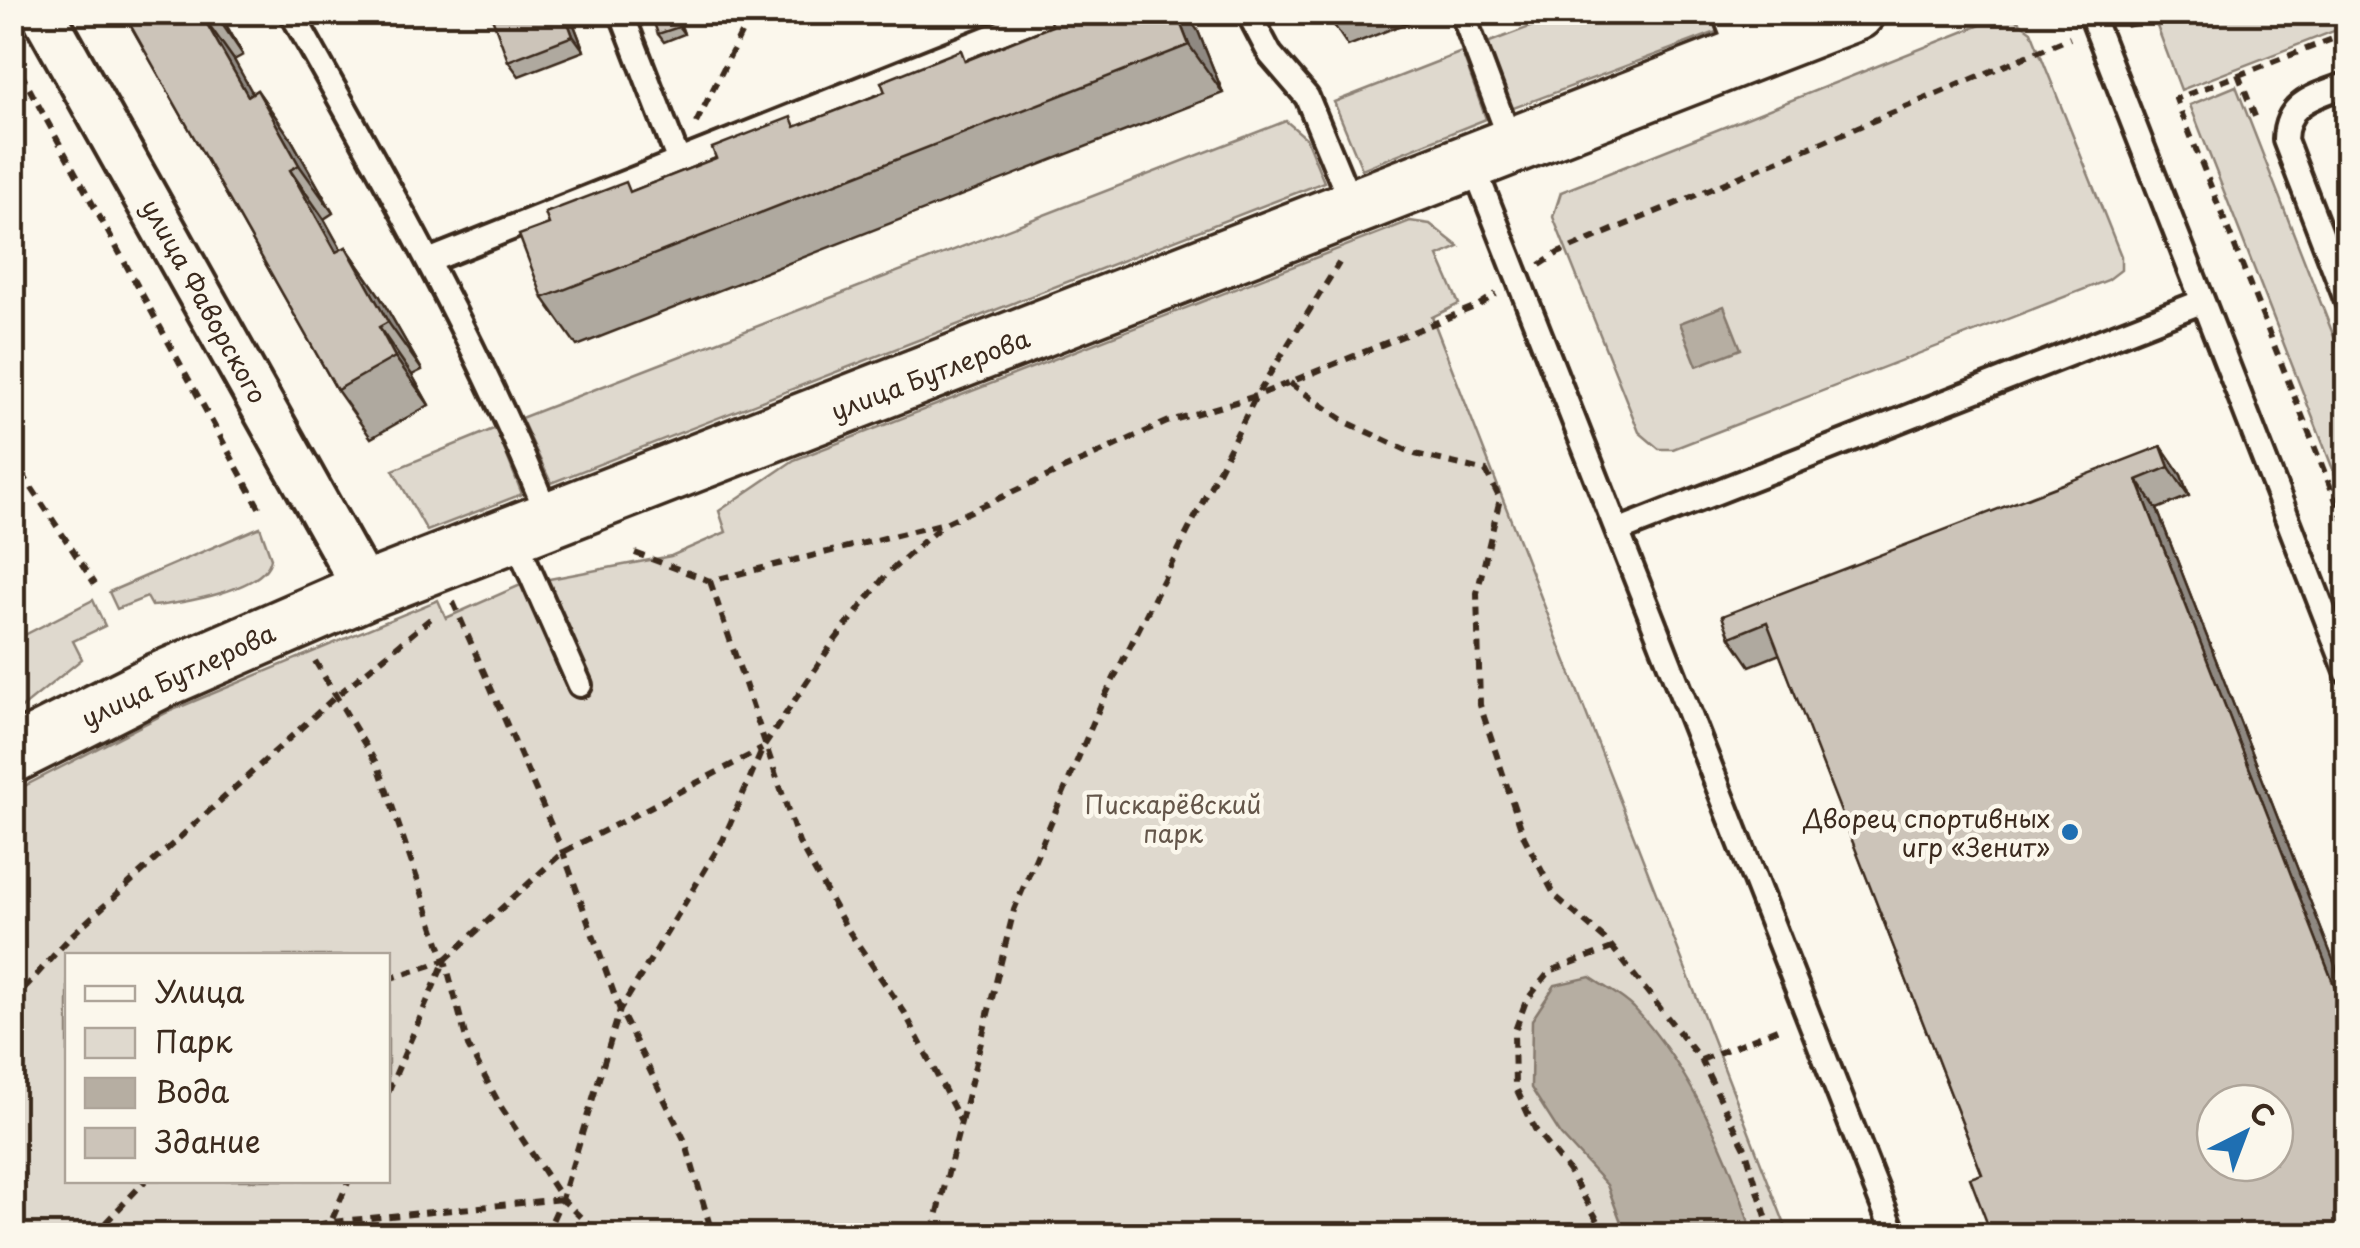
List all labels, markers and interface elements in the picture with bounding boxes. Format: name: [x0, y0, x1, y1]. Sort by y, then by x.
street label: улица Фаворского: [133, 192, 277, 410]
street label: улица Бутлерова: [825, 318, 1035, 429]
street label: улица Бутлерова: [75, 613, 282, 737]
park label: Пискарёвский парк: [1085, 785, 1261, 852]
place label: Дворец спортивных игр «Зенит»: [1802, 799, 2050, 866]
marker: Дворец спортивных игр «Зенит»: [2059, 821, 2081, 843]
legend: [65, 953, 390, 1183]
text: Улица: [155, 968, 245, 1013]
text: Парк: [155, 1018, 233, 1063]
text: Вода: [155, 1068, 230, 1113]
north arrow: [2195, 1083, 2295, 1183]
text: С: [2241, 1090, 2285, 1136]
text: Здание: [155, 1118, 261, 1163]

